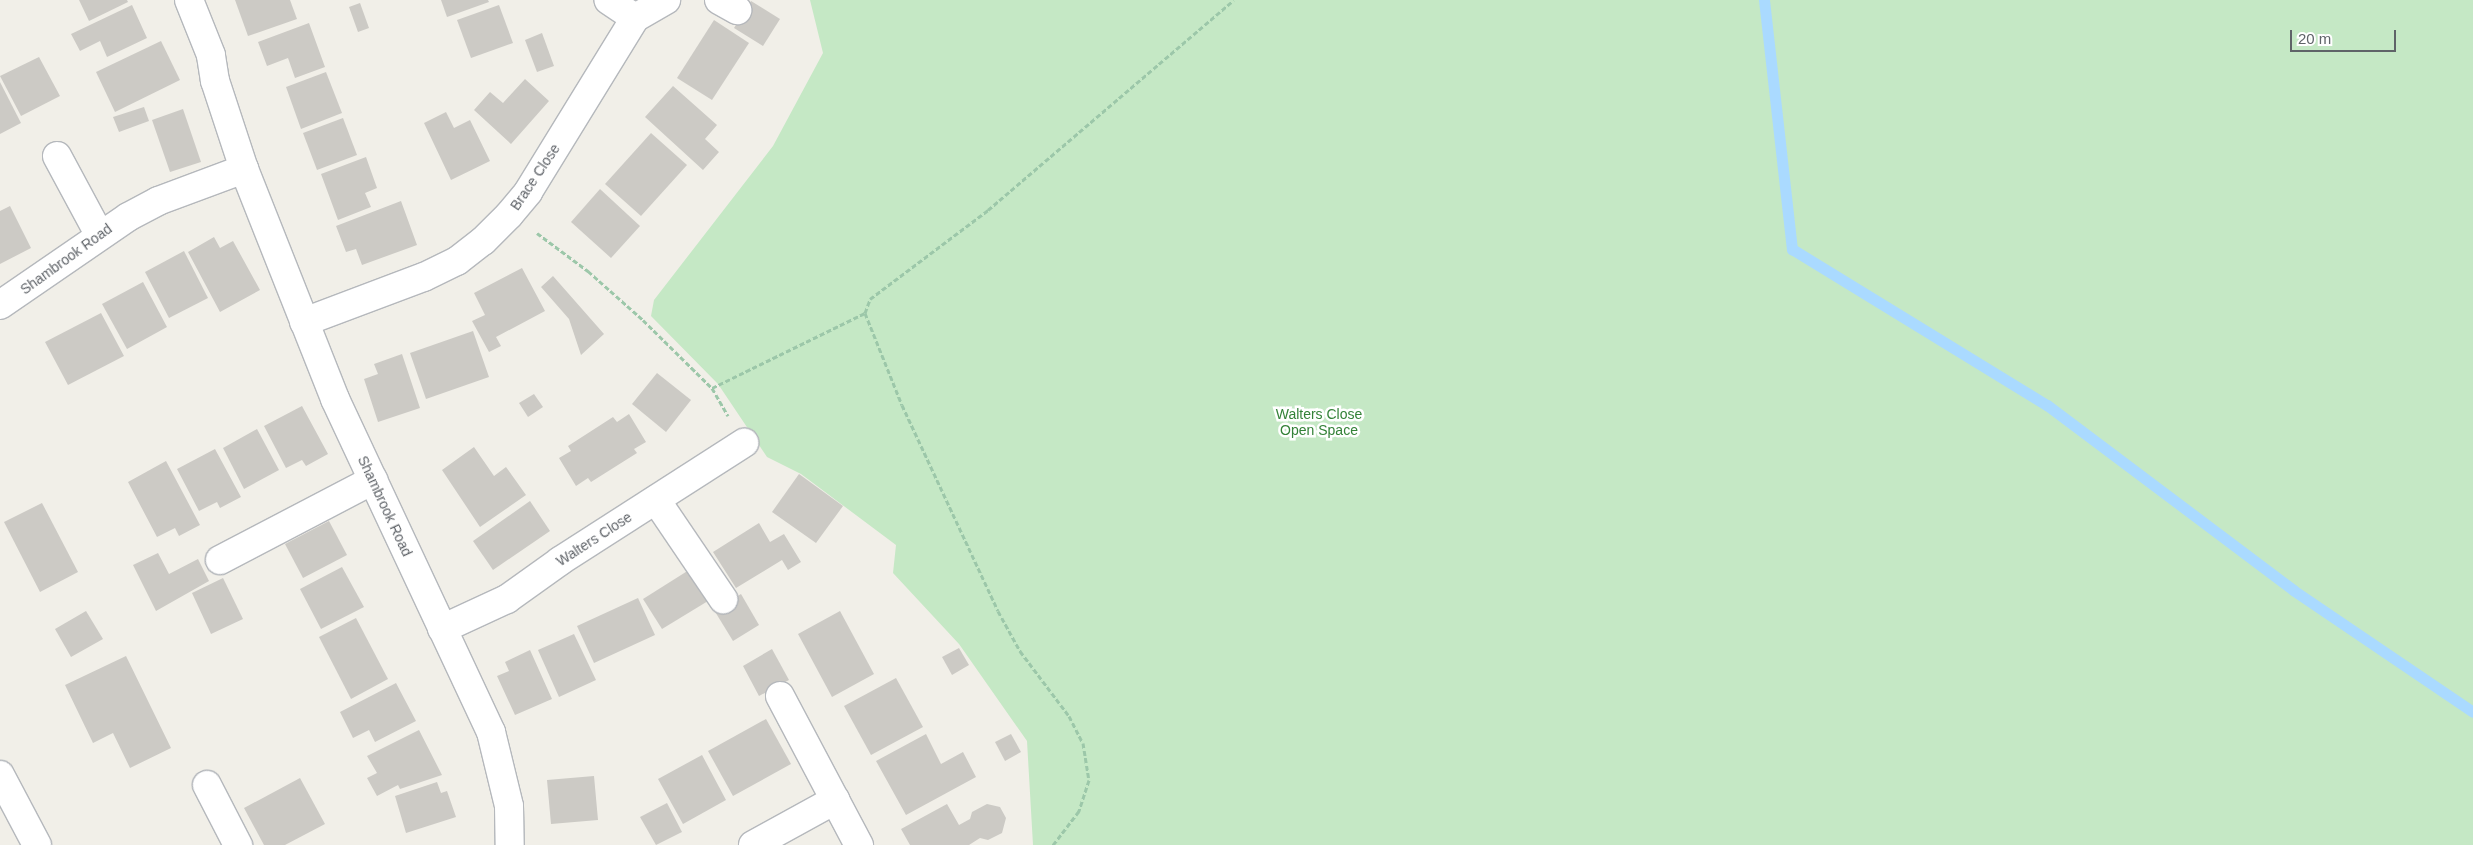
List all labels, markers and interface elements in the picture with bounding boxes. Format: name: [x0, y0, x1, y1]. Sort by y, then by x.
scale bar: [2293, 20, 2399, 52]
text: 20 m: [2298, 30, 2331, 47]
street label: Brace Close: [507, 141, 563, 213]
street label: Shambrook Road: [17, 220, 115, 298]
park label: Walters Close Open Space: [1276, 406, 1362, 438]
street label: Shambrook Road: [354, 453, 416, 559]
street label: Walters Close: [553, 508, 635, 570]

